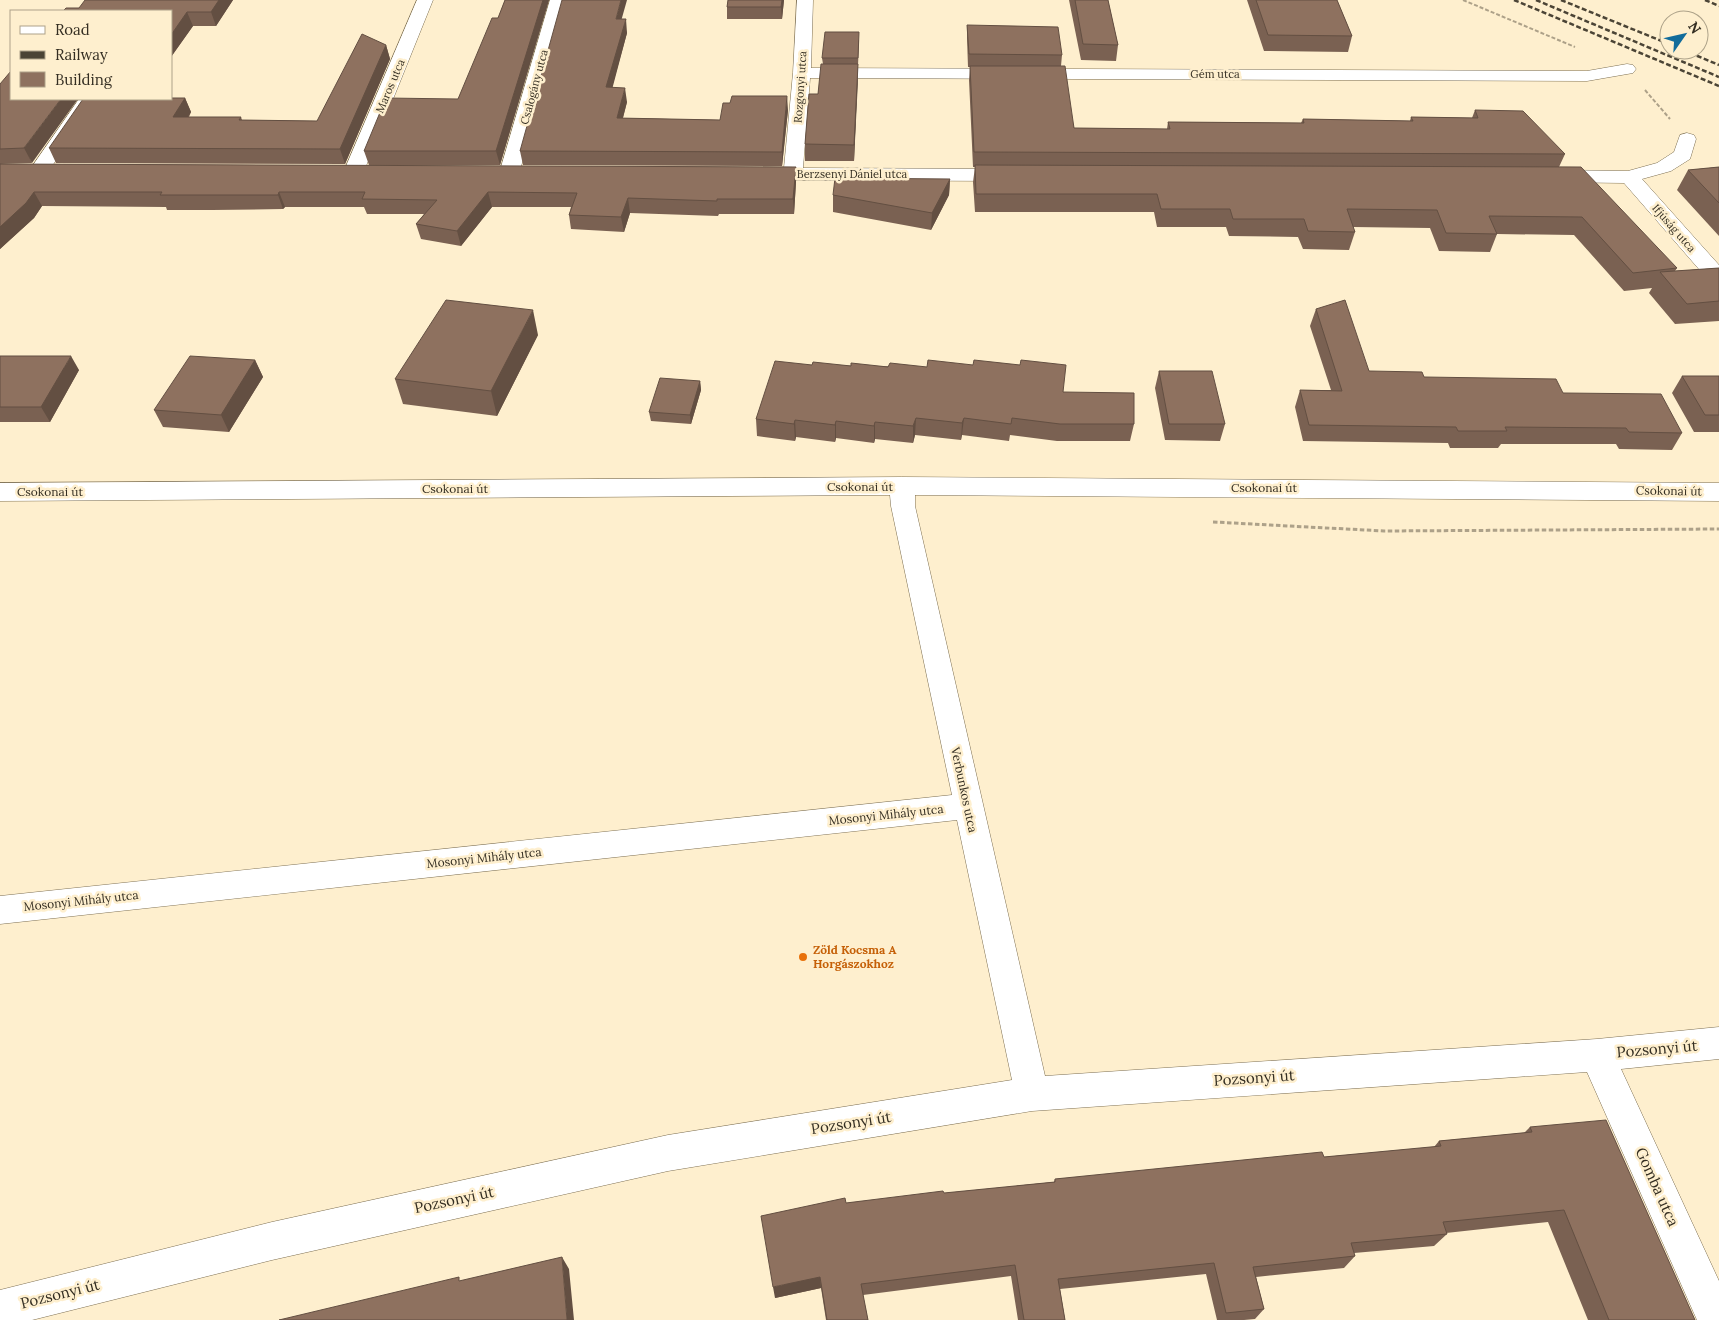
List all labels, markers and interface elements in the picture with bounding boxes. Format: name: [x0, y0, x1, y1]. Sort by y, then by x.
legend: [10, 10, 172, 100]
north arrow: [1659, 10, 1709, 60]
text: N: [1684, 18, 1705, 37]
text: Road: [55, 20, 90, 39]
text: Railway: [55, 45, 108, 64]
street label: Csalogány utca: [517, 48, 551, 126]
street label: Rozgonyi utca: [791, 50, 810, 123]
street label: Maros utca: [372, 57, 408, 115]
street label: Gém utca: [1190, 67, 1240, 81]
text: Building: [55, 70, 113, 89]
street label: Berzsenyi Dániel utca: [797, 167, 908, 181]
street label: Ifjúság utca: [1649, 201, 1699, 255]
street label: Csokonai út: [827, 479, 893, 494]
street label: Csokonai út: [1231, 480, 1297, 495]
street label: Csokonai út: [422, 481, 488, 496]
street label: Csokonai út: [1636, 482, 1703, 499]
street label: Csokonai út: [17, 484, 83, 499]
street label: Verbunkos utca: [948, 745, 981, 834]
street label: Mosonyi Mihály utca: [828, 801, 944, 828]
street label: Mosonyi Mihály utca: [426, 844, 542, 871]
street label: Mosonyi Mihály utca: [23, 887, 139, 914]
place label: Zöld Kocsma A Horgászokhoz: [813, 942, 897, 971]
marker: Zöld Kocsma A Horgászokhoz: [797, 951, 809, 963]
street label: Pozsonyi út: [1616, 1035, 1698, 1061]
street label: Pozsonyi út: [1213, 1065, 1295, 1090]
street label: Pozsonyi út: [809, 1107, 893, 1138]
street label: Gomba utca: [1632, 1144, 1683, 1229]
street label: Pozsonyi út: [412, 1182, 496, 1217]
street label: Pozsonyi út: [18, 1274, 102, 1313]

